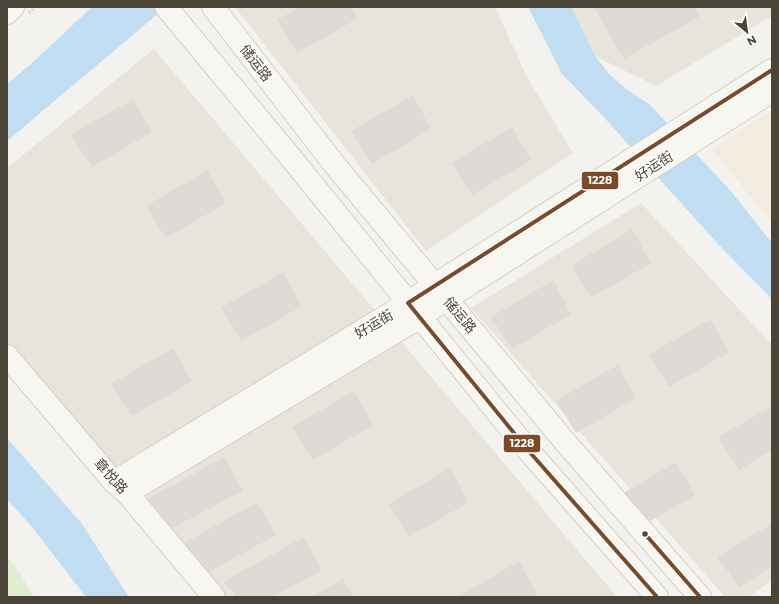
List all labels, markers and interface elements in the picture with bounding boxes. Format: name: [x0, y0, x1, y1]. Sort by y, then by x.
north arrow: [727, 12, 767, 52]
text: N: [745, 32, 759, 49]
street label: 储运路: [236, 41, 276, 85]
street label: 好运街: [631, 147, 677, 185]
line badge: 1228: [581, 171, 619, 190]
text: 1228: [588, 173, 612, 187]
street label: 储运路: [440, 293, 480, 337]
street label: 好运街: [351, 305, 397, 343]
line badge: 1228: [503, 434, 541, 453]
text: 1228: [510, 436, 534, 450]
street label: 章悦路: [90, 454, 132, 498]
unlabelled marker: [640, 529, 650, 539]

